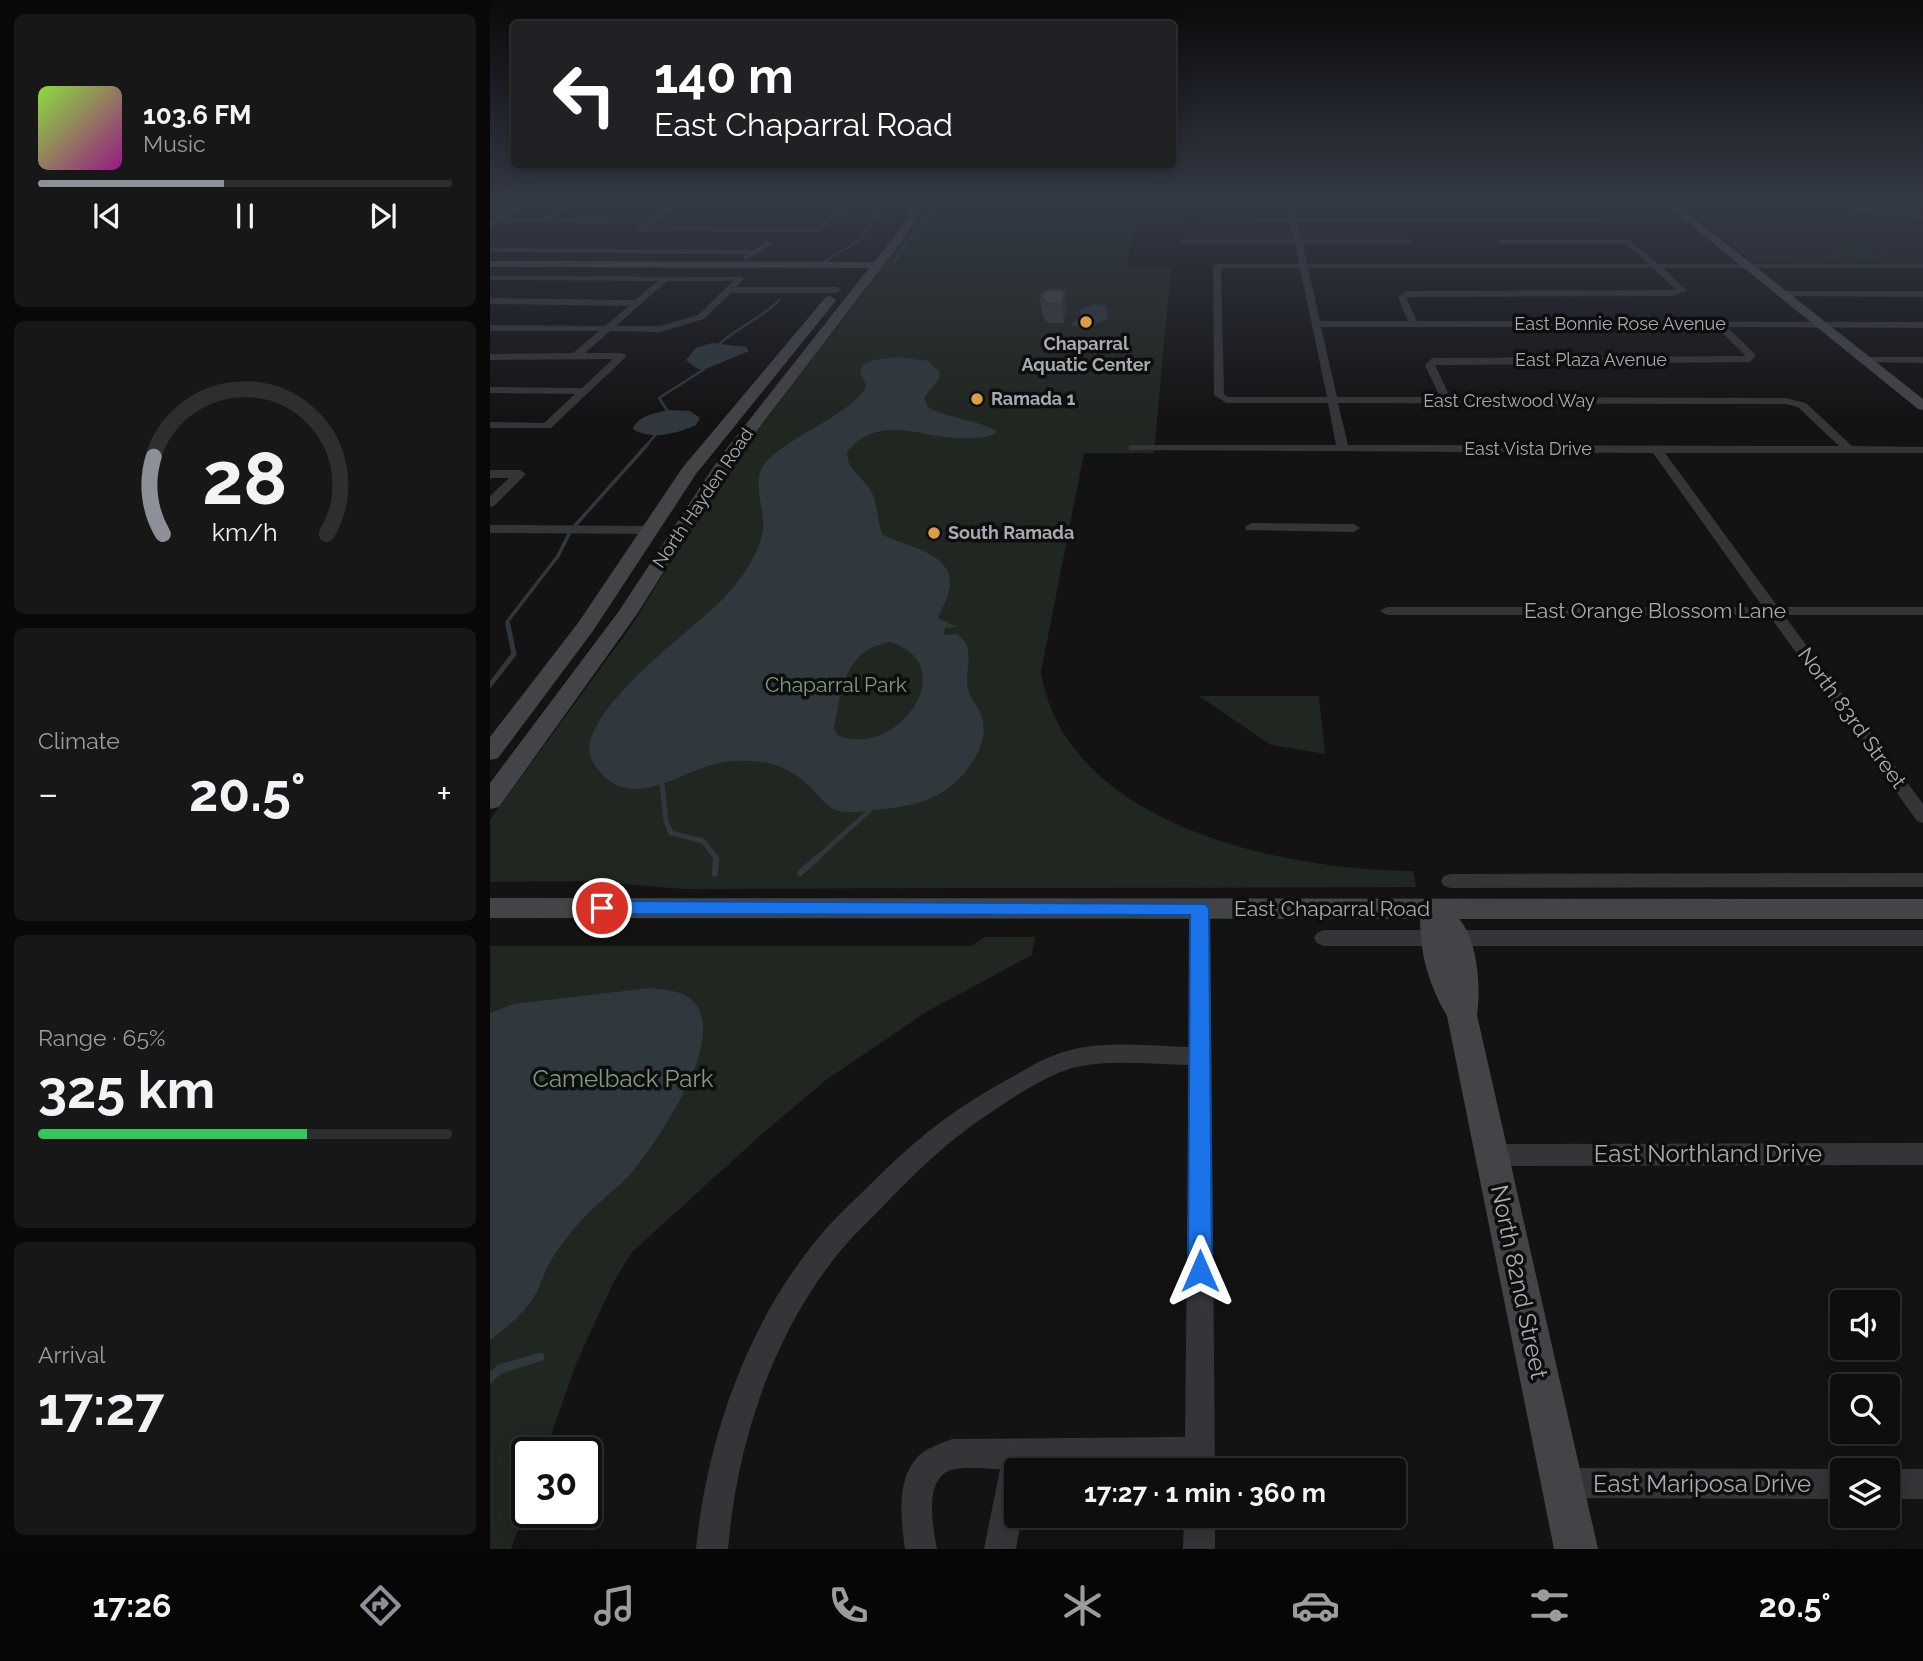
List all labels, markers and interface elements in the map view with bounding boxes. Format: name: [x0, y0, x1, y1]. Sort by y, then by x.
text: 140 m: [654, 47, 794, 104]
icon: left: [539, 49, 630, 140]
text: 103.6 FM: [143, 100, 252, 130]
text: East Chaparral Road: [654, 106, 953, 143]
text: Music: [143, 130, 206, 157]
icon: previous: [88, 197, 126, 235]
icon: pause: [226, 197, 264, 235]
icon: next: [364, 197, 402, 235]
street label: East Bonnie Rose Avenue: [1514, 313, 1726, 334]
marker: Chaparral Aquatic Center: [1078, 314, 1094, 330]
place label: Chaparral Aquatic Center: [1021, 333, 1151, 375]
street label: East Plaza Avenue: [1515, 349, 1667, 370]
place label: Ramada 1: [991, 388, 1075, 409]
street label: East Crestwood Way: [1423, 390, 1595, 411]
marker: Ramada 1: [969, 391, 985, 407]
street label: North Hayden Road: [648, 424, 757, 572]
text: 28: [202, 436, 288, 521]
street label: East Vista Drive: [1464, 438, 1592, 459]
text: km/h: [212, 516, 278, 546]
place label: South Ramada: [948, 522, 1074, 543]
marker: South Ramada: [926, 525, 942, 541]
street label: East Orange Blossom Lane: [1524, 598, 1786, 623]
street label: North 83rd Street: [1793, 642, 1912, 793]
park label: Chaparral Park: [765, 672, 907, 697]
text: Climate: [38, 727, 120, 754]
text: 20.5°: [189, 762, 306, 823]
text: −: [38, 771, 58, 816]
text: +: [436, 771, 452, 816]
pin: [572, 878, 632, 938]
icon: arrive: [583, 889, 621, 927]
street label: East Chaparral Road: [1234, 896, 1430, 921]
text: Range · 65%: [38, 1024, 165, 1051]
text: 325 km: [38, 1059, 215, 1120]
park label: Camelback Park: [532, 1064, 714, 1093]
street label: East Northland Drive: [1594, 1139, 1822, 1168]
street label: North 82nd Street: [1485, 1182, 1554, 1382]
position arrow: [1163, 1234, 1237, 1308]
map controls: [1830, 1290, 1900, 1528]
button: sound: [1830, 1290, 1900, 1360]
text: Arrival: [38, 1341, 105, 1368]
button: search: [1830, 1374, 1900, 1444]
text: 17:27: [38, 1376, 164, 1437]
speed limit sign: 30: [511, 1437, 602, 1528]
button: layers: [1830, 1458, 1900, 1528]
street label: East Mariposa Drive: [1593, 1469, 1811, 1498]
text: 17:27 · 1 min · 360 m: [1084, 1478, 1326, 1508]
icon: directions: [356, 1581, 405, 1630]
icon: music: [590, 1581, 639, 1630]
icon: phone: [824, 1581, 873, 1630]
icon: climate: [1058, 1581, 1107, 1630]
icon: car: [1291, 1581, 1340, 1630]
icon: filters: [1525, 1581, 1574, 1630]
text: 17:26: [92, 1587, 172, 1624]
text: 20.5°: [1759, 1587, 1831, 1624]

